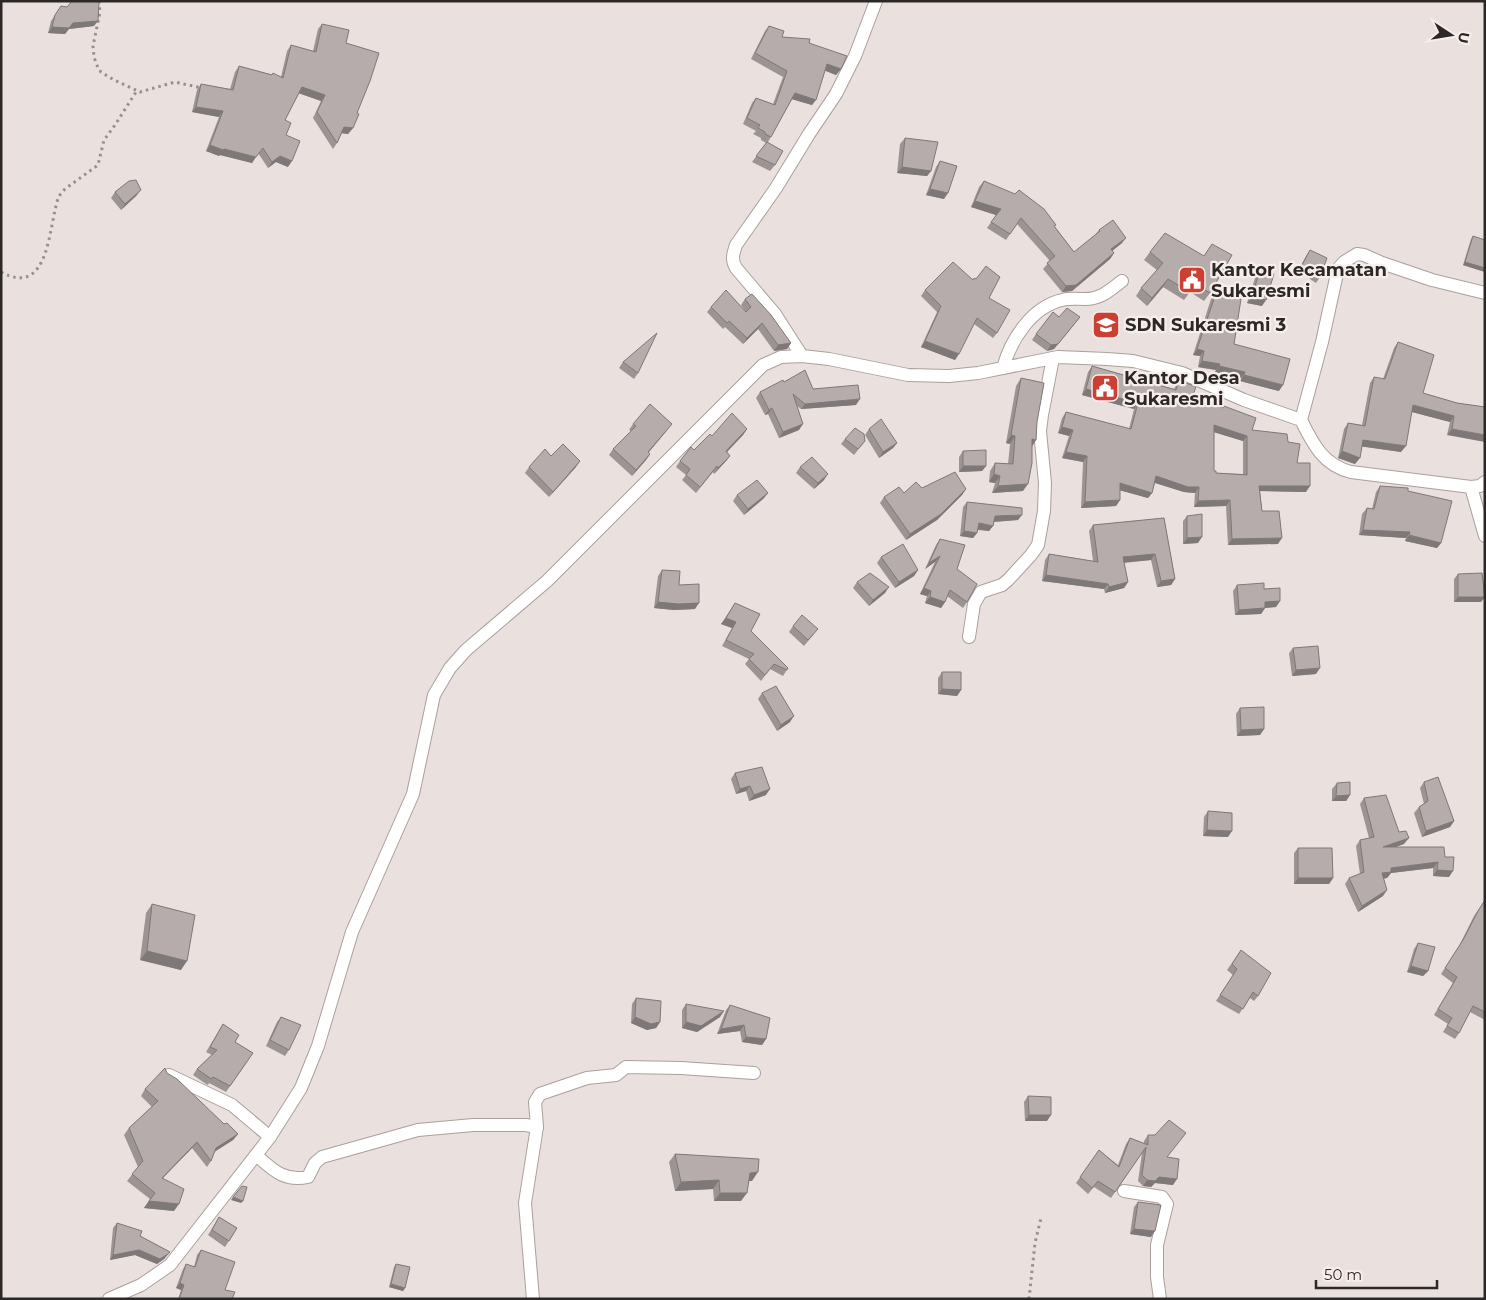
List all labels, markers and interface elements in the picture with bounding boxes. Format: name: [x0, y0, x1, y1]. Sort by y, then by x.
north arrow: [1426, 10, 1476, 60]
text: U: [1454, 30, 1474, 45]
place label: Kantor Kecamatan Sukaresmi: [1211, 259, 1387, 302]
public building icon: Kantor Kecamatan Sukaresmi: [1177, 265, 1207, 295]
school or university icon: SDN Sukaresmi 3: [1091, 310, 1121, 340]
place label: SDN Sukaresmi 3: [1125, 314, 1286, 336]
place label: Kantor Desa Sukaresmi: [1124, 367, 1240, 410]
public building icon: Kantor Desa Sukaresmi: [1090, 373, 1120, 403]
scale bar: [1316, 1258, 1437, 1290]
text: 50 m: [1324, 1265, 1362, 1284]

